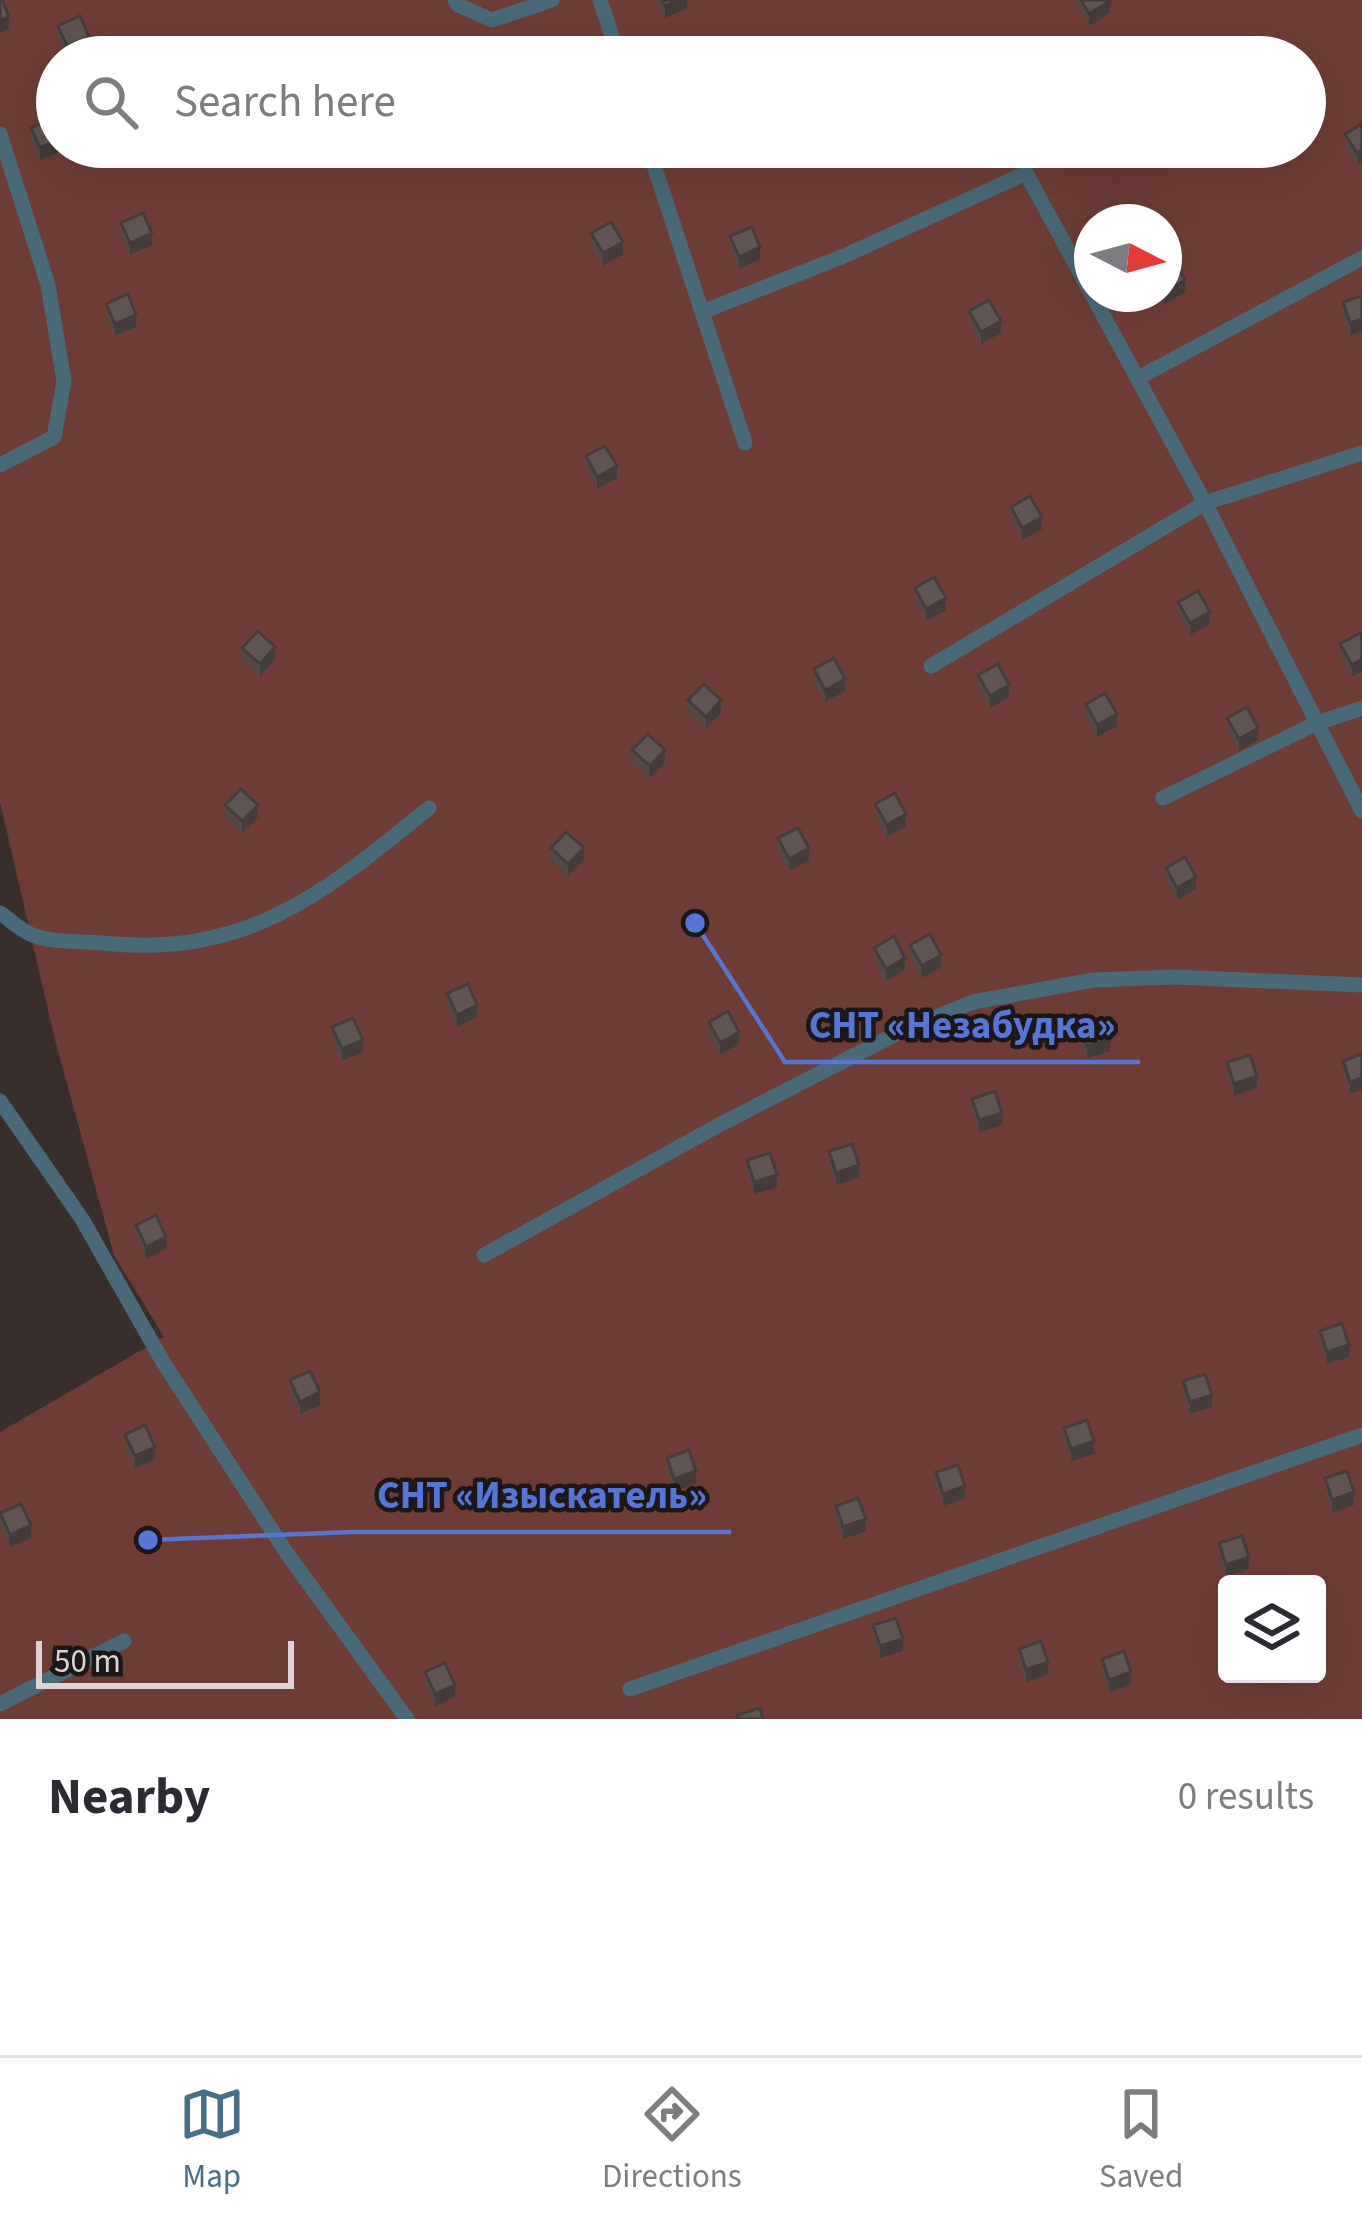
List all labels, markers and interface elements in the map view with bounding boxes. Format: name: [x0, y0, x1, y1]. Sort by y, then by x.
search box: [36, 36, 1326, 168]
icon: search: [78, 69, 144, 135]
text: Search here: [174, 70, 396, 134]
north arrow: [1074, 204, 1182, 312]
callout: СНТ «Незабудка»: [785, 987, 1140, 1062]
text: СНТ «Незабудка»: [809, 998, 1115, 1054]
callout: СНТ «Изыскатель»: [353, 1457, 731, 1532]
text: СНТ «Изыскатель»: [377, 1468, 707, 1524]
map controls: [1218, 1575, 1326, 1683]
button: layers: [1218, 1575, 1326, 1683]
scale bar: [36, 1635, 294, 1688]
text: 50 m: [54, 1638, 121, 1685]
text: Nearby: [48, 1761, 210, 1833]
text: 0 results: [1178, 1769, 1314, 1825]
tab: Map: [179, 2081, 245, 2200]
tab: Directions: [602, 2081, 742, 2200]
tab: Saved: [1099, 2081, 1183, 2200]

